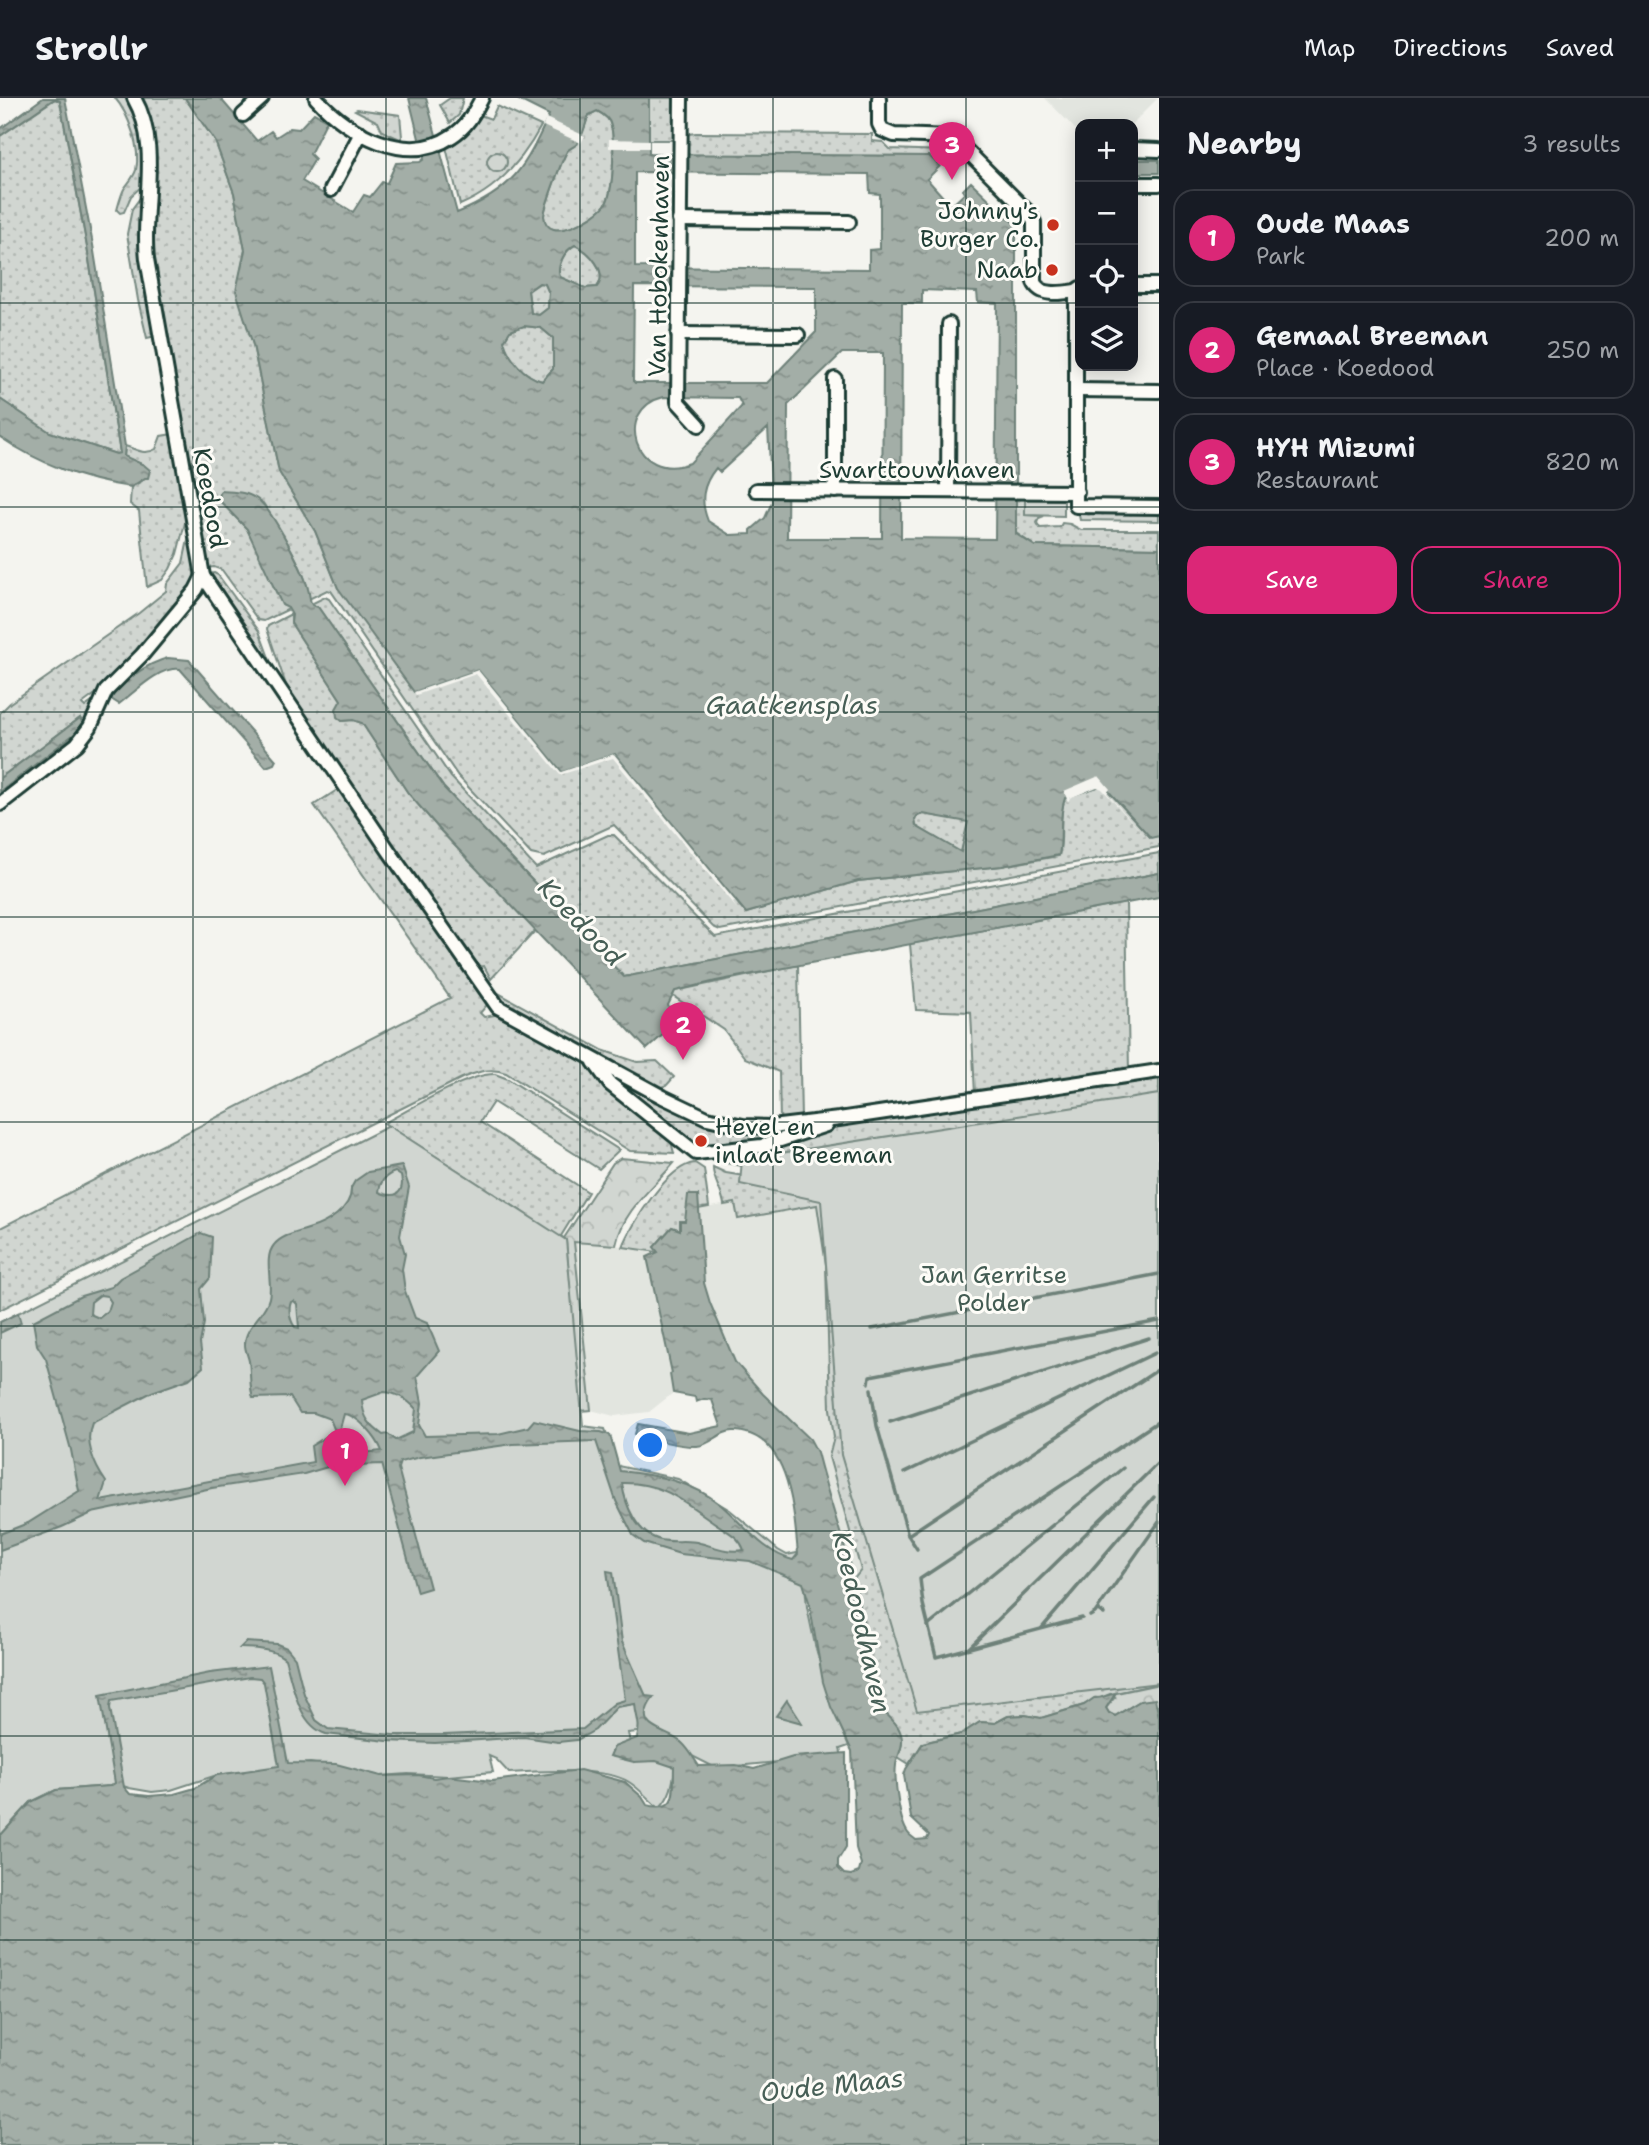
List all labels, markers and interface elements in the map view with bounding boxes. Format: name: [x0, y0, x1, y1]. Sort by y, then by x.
text: Strollr: [35, 26, 148, 71]
text: Map: [1304, 32, 1355, 64]
text: Directions: [1393, 32, 1508, 64]
text: Saved: [1546, 32, 1614, 64]
map controls: [1075, 119, 1138, 371]
button: +: [1075, 119, 1138, 182]
pin: 3: [929, 122, 975, 180]
text: Nearby: [1187, 123, 1302, 164]
text: 3 results: [1522, 129, 1621, 159]
street label: Van Hobokenhaven: [641, 155, 677, 377]
button: −: [1075, 182, 1138, 245]
place label: Johnny's Burger Co.: [920, 195, 1039, 255]
text: Oude Maas: [1256, 206, 1410, 241]
marker: Johnny's Burger Co.: [1045, 217, 1061, 233]
text: 1: [1207, 223, 1217, 253]
text: 200 m: [1544, 223, 1619, 253]
text: Park: [1256, 241, 1305, 271]
button: locate: [1075, 245, 1138, 308]
place label: Naab: [976, 254, 1038, 286]
marker: Naab: [1044, 262, 1060, 278]
button: layers: [1075, 308, 1138, 371]
text: Gemaal Breeman: [1256, 318, 1488, 353]
text: 2: [1204, 335, 1220, 365]
text: 250 m: [1546, 335, 1619, 365]
text: Place · Koedood: [1256, 353, 1434, 383]
text: HYH Mizumi: [1256, 430, 1415, 465]
street label: Koedood: [185, 445, 235, 551]
text: 3: [1204, 447, 1220, 477]
text: 820 m: [1545, 447, 1619, 477]
street label: Swarttouwhaven: [819, 454, 1015, 486]
text: Restaurant: [1256, 465, 1379, 495]
button: Save: [1187, 546, 1397, 614]
button: Share: [1411, 546, 1621, 614]
water label: Gaatkensplas: [706, 687, 878, 722]
water label: Koedood: [530, 870, 633, 974]
pin: 2: [660, 1002, 706, 1060]
place label: Hevel en inlaat Breeman: [715, 1111, 892, 1171]
marker: Hevel en inlaat Breeman: [693, 1133, 709, 1149]
park label: Jan Gerritse Polder: [921, 1259, 1067, 1319]
pin: 1: [322, 1428, 368, 1486]
your location: [633, 1428, 667, 1462]
water label: Koedoodhaven: [824, 1527, 900, 1717]
water label: Oude Maas: [759, 2060, 905, 2109]

